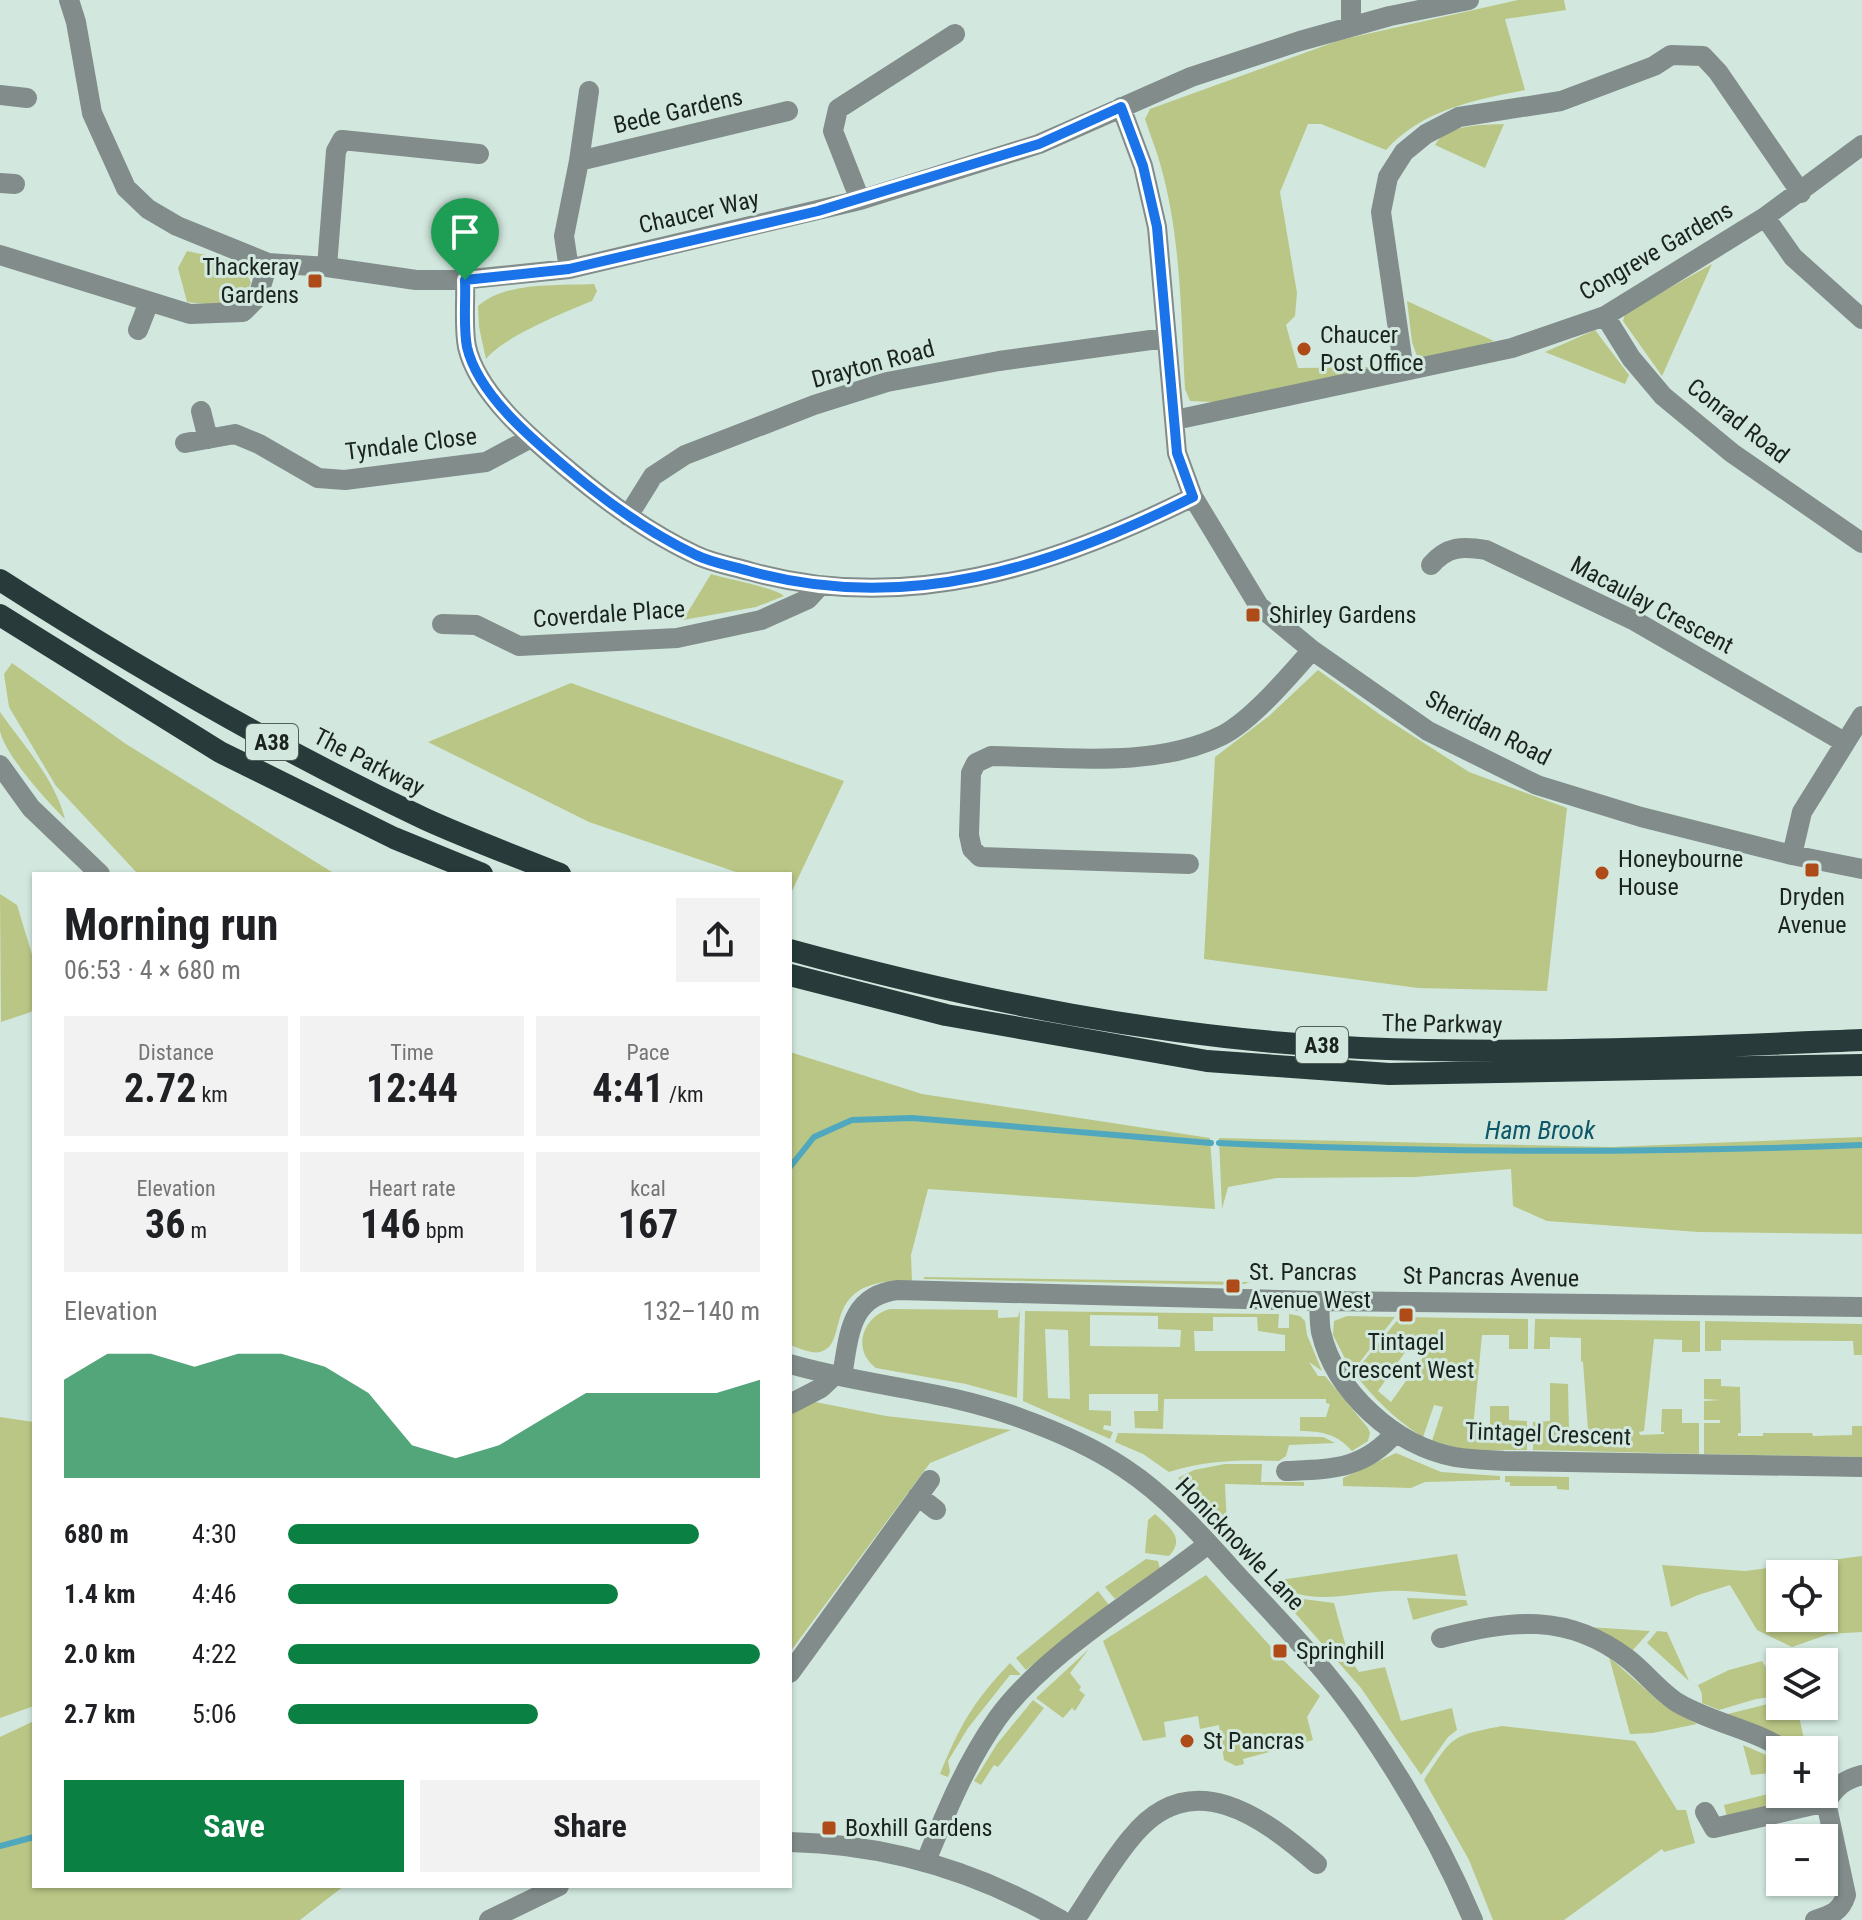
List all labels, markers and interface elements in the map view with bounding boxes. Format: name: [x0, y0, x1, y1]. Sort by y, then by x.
street label: Bede Gardens: [611, 83, 745, 139]
street label: Chaucer Way: [636, 185, 762, 239]
street label: Congreve Gardens: [1574, 196, 1738, 306]
pin: [431, 198, 499, 280]
icon: arrive: [443, 210, 487, 254]
place label: Thackeray Gardens: [202, 253, 299, 309]
marker: Thackeray Gardens: [306, 272, 324, 290]
place label: Chaucer Post Office: [1320, 321, 1423, 377]
street label: Drayton Road: [808, 334, 938, 394]
marker: Chaucer Post Office: [1295, 340, 1313, 358]
street label: Conrad Road: [1682, 373, 1794, 469]
street label: Tyndale Close: [344, 422, 478, 466]
street label: Macaulay Crescent: [1566, 550, 1738, 660]
street label: Coverdale Place: [532, 595, 686, 633]
place label: Shirley Gardens: [1269, 601, 1416, 629]
marker: Shirley Gardens: [1244, 606, 1262, 624]
street label: Sheridan Road: [1421, 684, 1555, 772]
street label: The Parkway: [309, 722, 429, 802]
road number: A38: [246, 724, 298, 760]
place label: Honeybourne House: [1618, 845, 1743, 901]
marker: Dryden Avenue: [1803, 861, 1821, 879]
marker: Honeybourne House: [1593, 864, 1611, 882]
place label: Dryden Avenue: [1777, 883, 1847, 939]
button: share: [676, 898, 760, 982]
text: Morning run: [64, 899, 278, 951]
text: 06:53 · 4 × 680 m: [64, 955, 241, 985]
street label: The Parkway: [1381, 1009, 1503, 1039]
road number: A38: [1296, 1027, 1348, 1063]
text: Distance: [138, 1040, 214, 1065]
text: Time: [390, 1040, 434, 1065]
text: Pace: [626, 1040, 670, 1065]
text: 2.72: [124, 1065, 196, 1112]
text: 12:44: [366, 1065, 458, 1112]
text: 4:41: [592, 1065, 664, 1112]
text: km: [196, 1082, 228, 1107]
text: /km: [664, 1082, 704, 1107]
water label: Ham Brook: [1485, 1115, 1596, 1145]
text: Elevation: [136, 1176, 216, 1201]
text: Heart rate: [369, 1176, 455, 1201]
text: kcal: [630, 1176, 666, 1201]
text: 36: [145, 1201, 185, 1248]
text: 146: [360, 1201, 421, 1248]
text: 167: [618, 1201, 678, 1248]
text: m: [185, 1218, 207, 1243]
text: bpm: [421, 1218, 464, 1243]
place label: St. Pancras Avenue West: [1249, 1258, 1371, 1314]
street label: St Pancras Avenue: [1403, 1261, 1579, 1293]
marker: St. Pancras Avenue West: [1224, 1277, 1242, 1295]
text: Elevation: [64, 1296, 158, 1326]
text: 132–140 m: [643, 1296, 760, 1326]
marker: Tintagel Crescent West: [1397, 1306, 1415, 1324]
place label: Tintagel Crescent West: [1338, 1328, 1474, 1384]
street label: Tintagel Crescent: [1464, 1417, 1632, 1451]
street label: Honicknowle Lane: [1170, 1472, 1310, 1616]
text: 680 m: [64, 1519, 129, 1549]
text: 4:30: [192, 1519, 237, 1549]
map controls: [1766, 1560, 1838, 1896]
button: locate: [1766, 1560, 1838, 1632]
text: 1.4 km: [64, 1579, 136, 1609]
text: 4:46: [192, 1579, 237, 1609]
place label: Springhill: [1296, 1637, 1385, 1665]
text: 2.0 km: [64, 1639, 136, 1669]
text: 4:22: [192, 1639, 237, 1669]
marker: Springhill: [1271, 1642, 1289, 1660]
button: layers: [1766, 1648, 1838, 1720]
text: 2.7 km: [64, 1699, 136, 1729]
text: 5:06: [192, 1699, 237, 1729]
place label: St Pancras: [1203, 1727, 1305, 1755]
marker: St Pancras: [1178, 1732, 1196, 1750]
button: +: [1766, 1736, 1838, 1808]
button: Save: [64, 1780, 404, 1872]
button: Share: [420, 1780, 760, 1872]
place label: Boxhill Gardens: [845, 1814, 993, 1842]
marker: Boxhill Gardens: [820, 1819, 838, 1837]
button: −: [1766, 1824, 1838, 1896]

